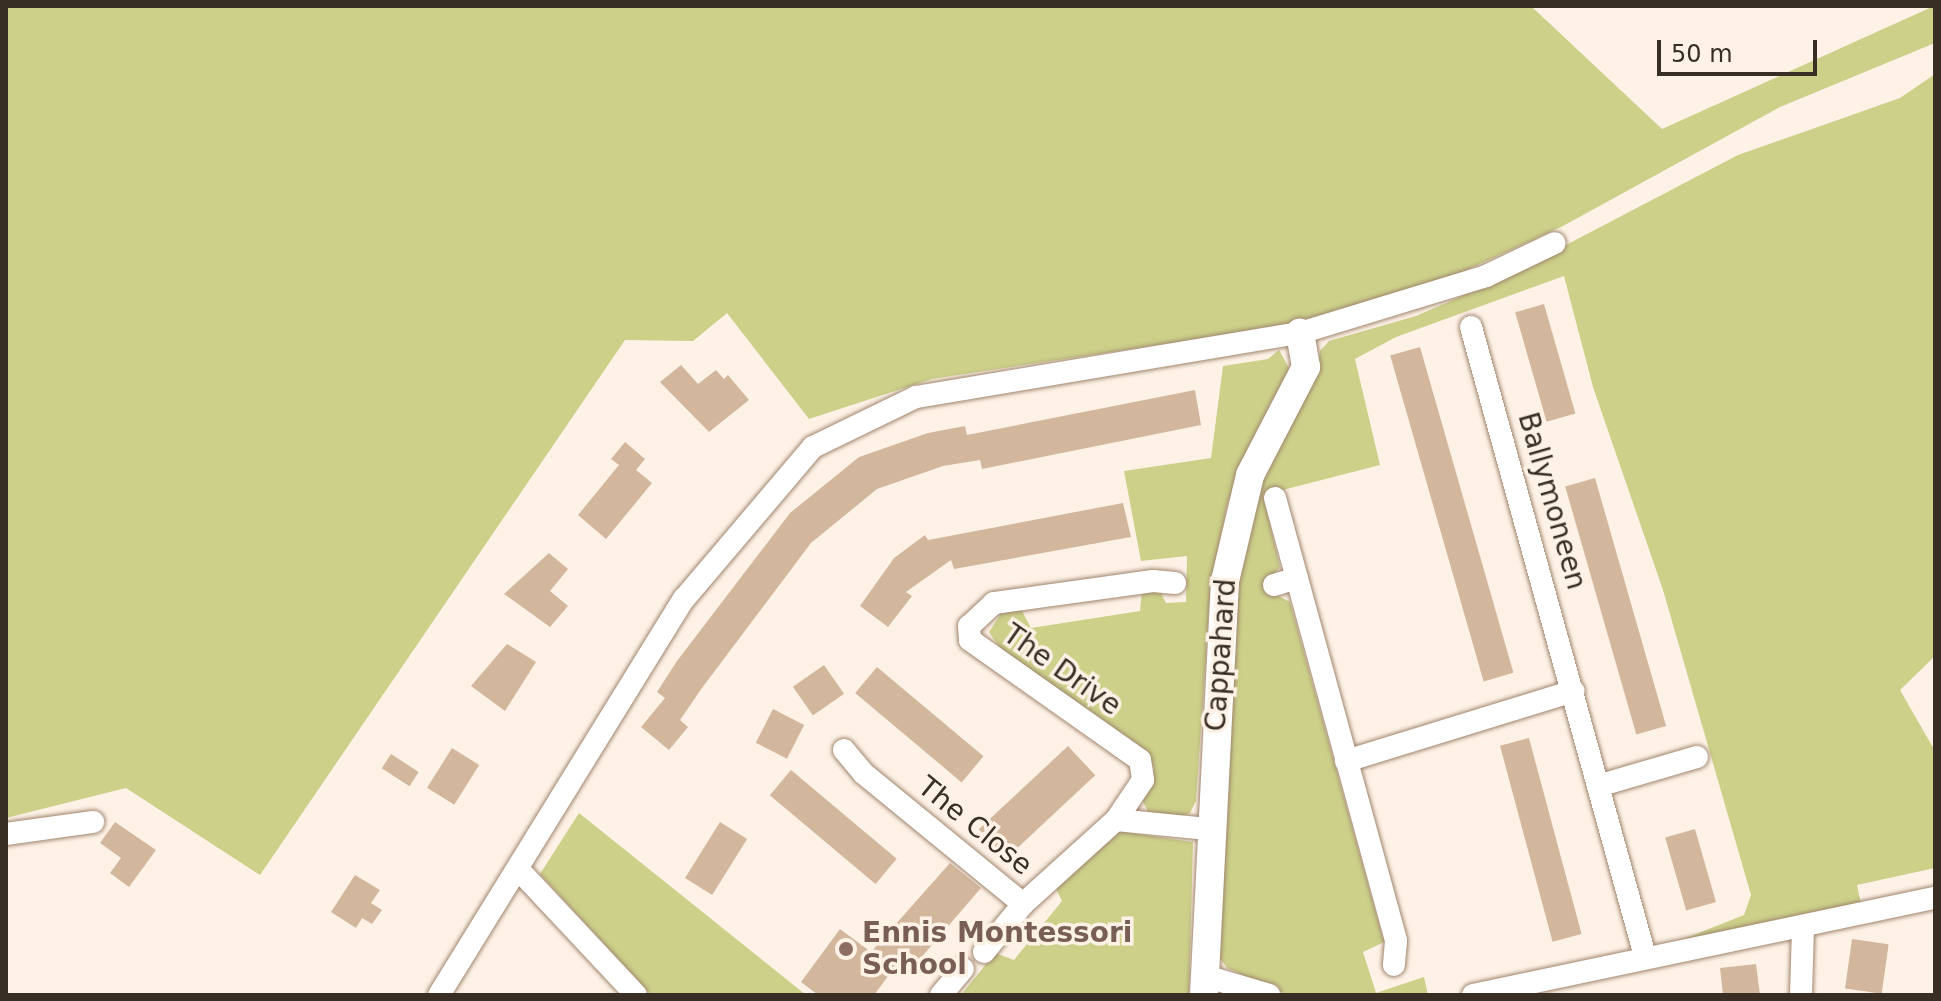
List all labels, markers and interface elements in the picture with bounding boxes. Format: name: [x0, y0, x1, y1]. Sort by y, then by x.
scale bar: [1661, 24, 1821, 74]
text: 50 m: [1671, 40, 1733, 68]
street label: Ballymoneen: [1511, 408, 1593, 594]
street label: Cappahard: [1199, 577, 1243, 733]
street label: The Drive: [997, 617, 1127, 723]
street label: The Close: [911, 770, 1039, 882]
place label: Ennis Montessori School: [862, 916, 1132, 982]
marker: Ennis Montessori School: [837, 940, 855, 958]

